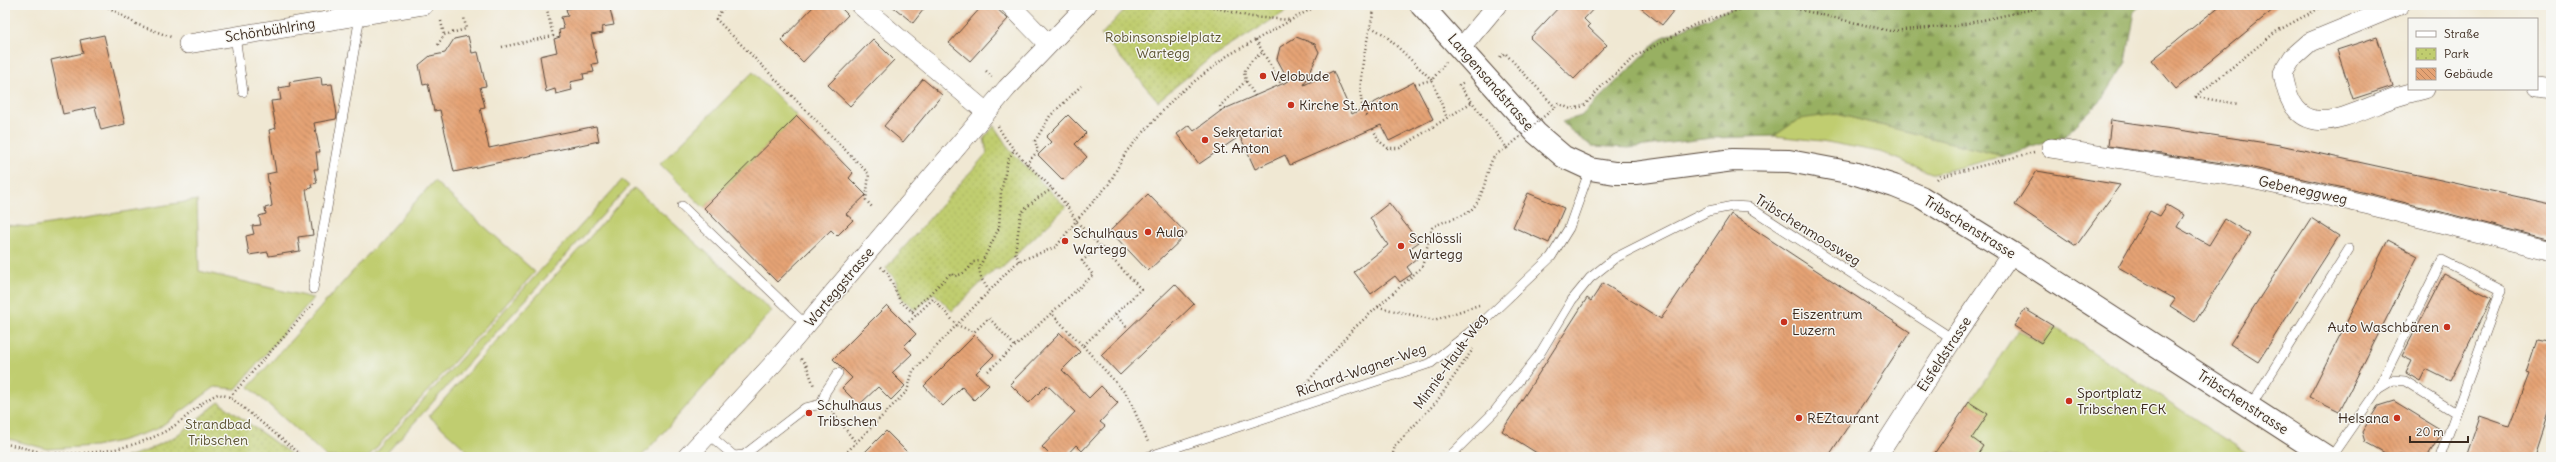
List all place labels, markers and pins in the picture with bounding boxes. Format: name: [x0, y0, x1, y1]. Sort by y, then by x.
place label: Velobude: [1271, 67, 1329, 85]
marker: Velobude: [1258, 71, 1268, 81]
place label: Kirche St. Anton: [1299, 96, 1399, 114]
marker: Kirche St. Anton: [1286, 100, 1296, 110]
place label: Sekretariat St. Anton: [1213, 123, 1283, 157]
marker: Sekretariat St. Anton: [1200, 135, 1210, 145]
place label: Aula: [1156, 223, 1184, 241]
place label: Schulhaus Wartegg: [1073, 224, 1138, 258]
marker: Aula: [1143, 227, 1153, 237]
place label: Schlössli Wartegg: [1409, 229, 1463, 263]
marker: Schulhaus Wartegg: [1060, 236, 1070, 246]
marker: Schlössli Wartegg: [1396, 241, 1406, 251]
place label: Eiszentrum Luzern: [1792, 305, 1863, 339]
marker: Eiszentrum Luzern: [1779, 317, 1789, 327]
place label: Auto Waschbären: [2327, 318, 2439, 336]
marker: Auto Waschbären: [2442, 322, 2452, 332]
place label: Sportplatz Tribschen FCK: [2077, 384, 2167, 418]
place label: Schulhaus Tribschen: [817, 396, 882, 430]
marker: Sportplatz Tribschen FCK: [2064, 396, 2074, 406]
marker: Schulhaus Tribschen: [804, 408, 814, 418]
place label: REZtaurant: [1807, 409, 1879, 427]
place label: Helsana: [2338, 409, 2389, 427]
marker: REZtaurant: [1794, 413, 1804, 423]
marker: Helsana: [2392, 413, 2402, 423]

